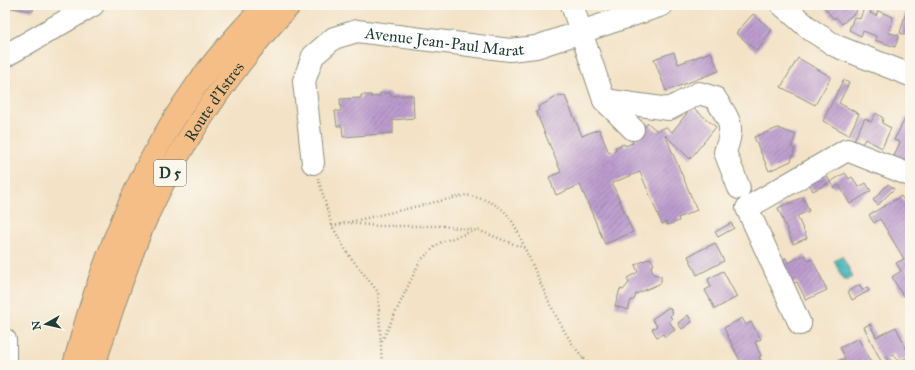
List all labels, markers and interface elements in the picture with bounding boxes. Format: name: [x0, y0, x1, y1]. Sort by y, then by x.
street label: Avenue Jean-Paul Marat: [363, 23, 525, 60]
street label: Route d'Istres: [180, 58, 248, 145]
road number: D 5: [154, 160, 186, 186]
north arrow: [26, 304, 66, 344]
text: N: [29, 319, 44, 331]

